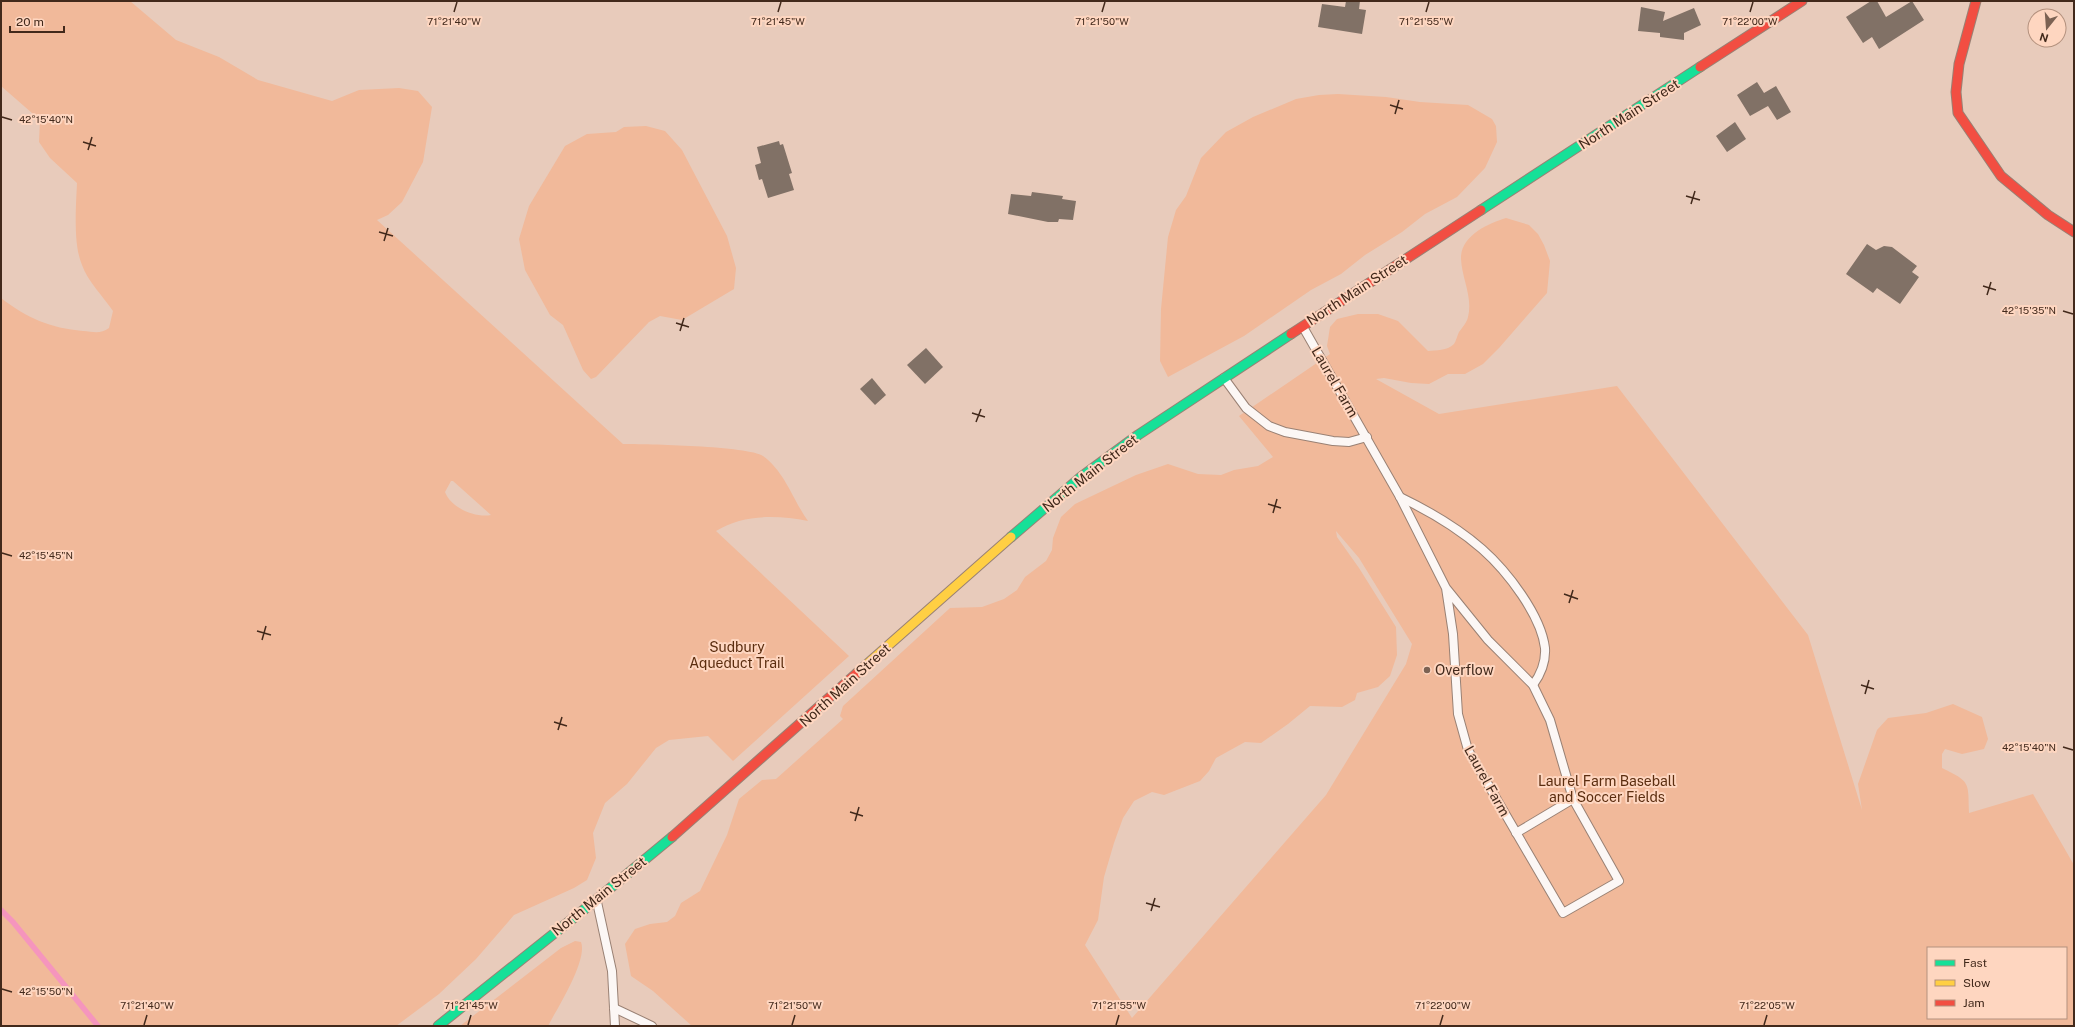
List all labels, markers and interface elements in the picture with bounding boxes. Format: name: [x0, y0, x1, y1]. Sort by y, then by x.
scale bar: [10, 8, 64, 34]
north arrow: [2027, 8, 2067, 48]
text: 20 m: [16, 15, 44, 29]
text: 71°21'40"W: [427, 15, 481, 27]
text: 71°21'45"W: [751, 15, 805, 27]
text: 71°21'50"W: [1075, 15, 1129, 27]
text: 71°21'55"W: [1399, 15, 1453, 27]
text: 71°22'00"W: [1722, 15, 1778, 27]
text: N: [2038, 31, 2050, 45]
street label: North Main Street: [1576, 76, 1682, 152]
text: 42°15'40"N: [19, 113, 73, 125]
street label: North Main Street: [1304, 252, 1410, 328]
text: 42°15'35"N: [2002, 304, 2056, 316]
street label: Laurel Farm: [1309, 344, 1361, 420]
street label: North Main Street: [1039, 431, 1141, 515]
text: 42°15'45"N: [19, 549, 73, 561]
park label: Sudbury Aqueduct Trail: [689, 639, 785, 671]
street label: North Main Street: [796, 640, 894, 730]
place label: Overflow: [1435, 662, 1494, 678]
marker: Overflow: [1422, 665, 1432, 675]
text: 42°15'40"N: [2002, 741, 2056, 753]
street label: Laurel Farm: [1461, 743, 1513, 819]
park label: Laurel Farm Baseball and Soccer Fields: [1538, 773, 1676, 805]
street label: North Main Street: [549, 853, 649, 939]
legend: [1927, 947, 2067, 1019]
text: Fast: [1963, 956, 1988, 970]
text: Slow: [1963, 976, 1991, 990]
text: 42°15'50"N: [19, 985, 73, 997]
text: Jam: [1963, 996, 1985, 1010]
text: 71°21'40"W: [120, 999, 174, 1011]
text: 71°21'45"W: [444, 999, 498, 1011]
text: 71°21'50"W: [768, 999, 822, 1011]
text: 71°21'55"W: [1092, 999, 1146, 1011]
text: 71°22'00"W: [1415, 999, 1471, 1011]
text: 71°22'05"W: [1739, 999, 1795, 1011]

